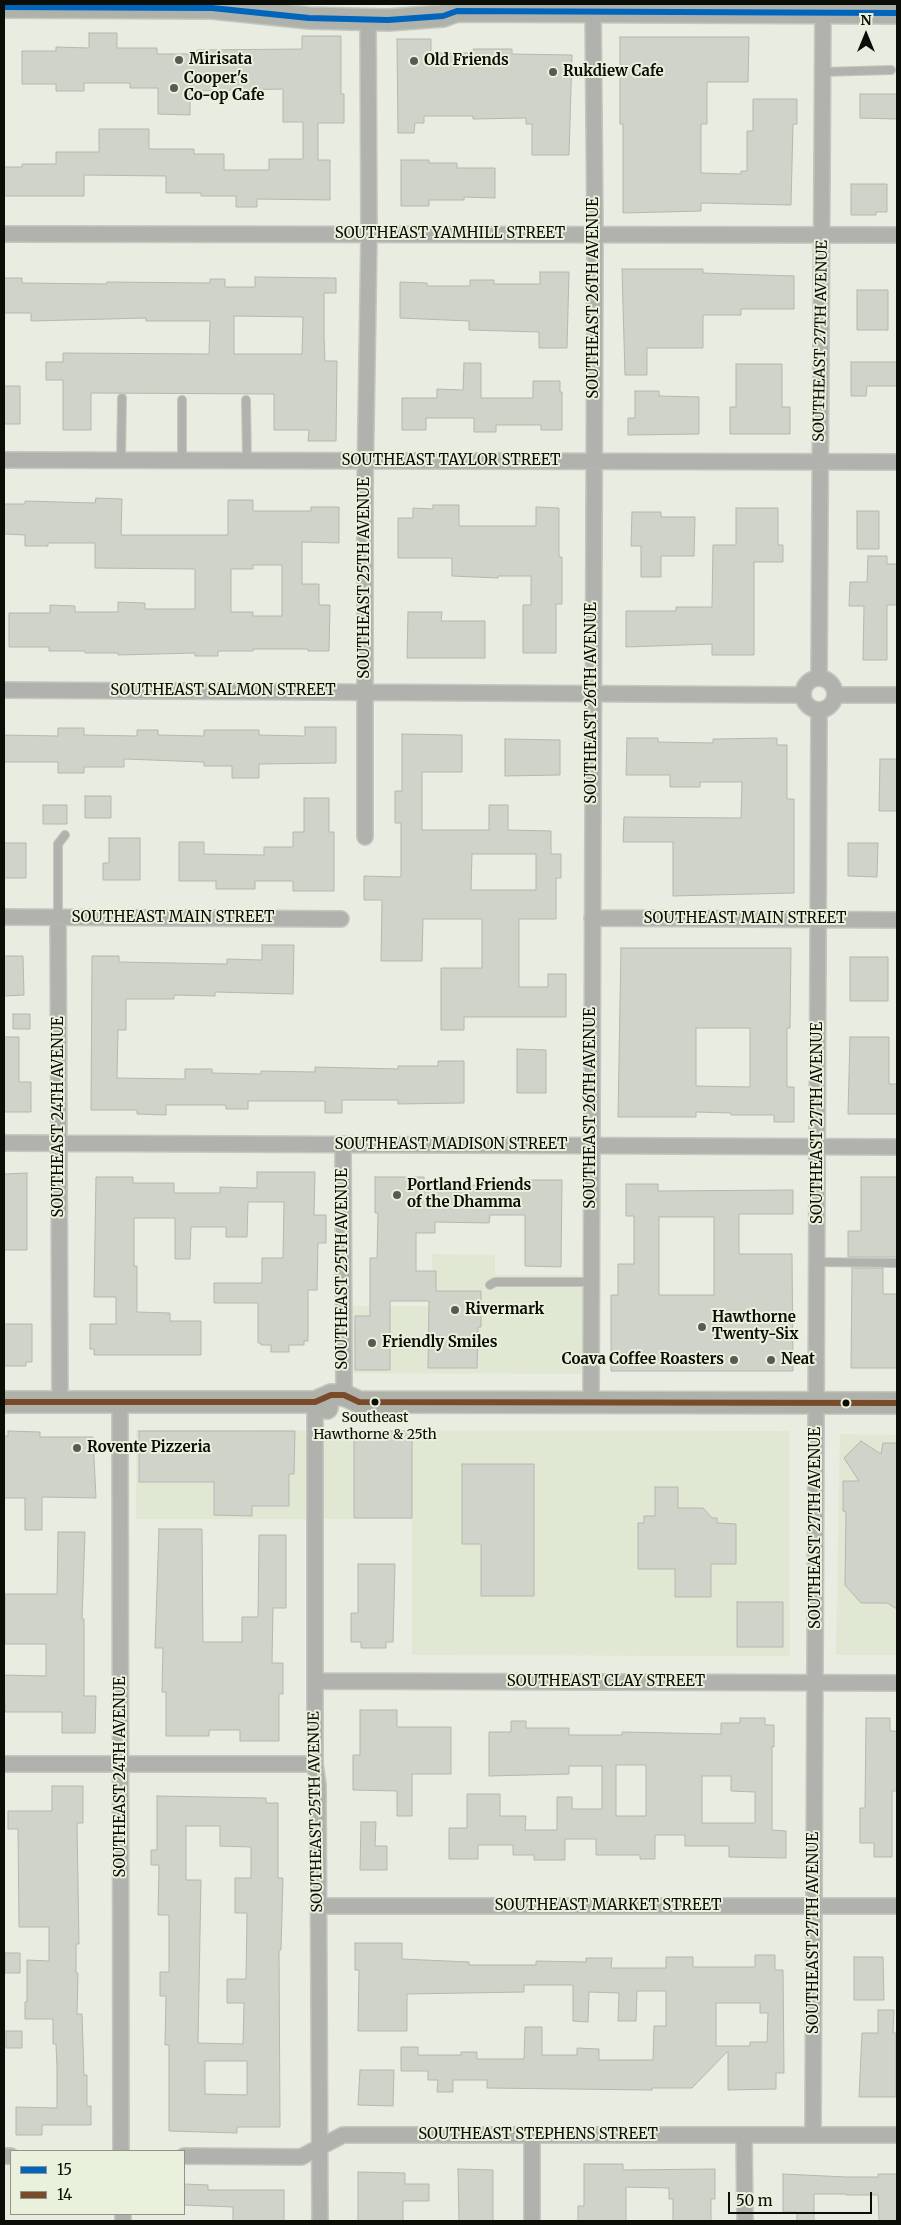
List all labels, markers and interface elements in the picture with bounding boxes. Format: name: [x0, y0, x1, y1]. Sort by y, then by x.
north arrow: [841, 10, 891, 60]
text: N: [860, 11, 872, 29]
place label: Mirisata: [189, 51, 252, 69]
place label: Old Friends: [424, 52, 509, 70]
marker: Mirisata: [173, 54, 185, 66]
marker: Old Friends: [408, 55, 420, 67]
place label: Rukdiew Cafe: [563, 63, 664, 81]
marker: Rukdiew Cafe: [547, 66, 559, 78]
place label: Cooper's Co-op Cafe: [184, 70, 264, 105]
marker: Cooper's Co-op Cafe: [168, 82, 180, 94]
street label: SOUTHEAST 26TH AVENUE: [585, 197, 603, 399]
street label: SOUTHEAST YAMHILL STREET: [335, 225, 565, 243]
street label: SOUTHEAST 27TH AVENUE: [810, 240, 832, 442]
street label: SOUTHEAST TAYLOR STREET: [341, 452, 561, 470]
street label: SOUTHEAST 25TH AVENUE: [356, 477, 374, 679]
street label: SOUTHEAST 26TH AVENUE: [583, 602, 601, 804]
street label: SOUTHEAST SALMON STREET: [110, 682, 336, 700]
street label: SOUTHEAST MAIN STREET: [72, 909, 274, 927]
street label: SOUTHEAST MAIN STREET: [644, 910, 846, 928]
street label: SOUTHEAST 26TH AVENUE: [582, 1007, 600, 1209]
street label: SOUTHEAST 24TH AVENUE: [50, 1016, 68, 1218]
street label: SOUTHEAST 27TH AVENUE: [809, 1022, 827, 1224]
street label: SOUTHEAST MADISON STREET: [335, 1136, 567, 1154]
street label: SOUTHEAST 25TH AVENUE: [334, 1168, 352, 1370]
place label: Portland Friends of the Dhamma: [407, 1177, 531, 1212]
marker: Portland Friends of the Dhamma: [391, 1189, 403, 1201]
place label: Rivermark: [465, 1301, 544, 1319]
marker: Rivermark: [449, 1304, 461, 1316]
place label: Hawthorne Twenty-Six: [712, 1309, 798, 1344]
marker: Hawthorne Twenty-Six: [696, 1321, 708, 1333]
place label: Friendly Smiles: [382, 1334, 497, 1352]
marker: Friendly Smiles: [366, 1337, 378, 1349]
place label: Coava Coffee Roasters: [562, 1351, 724, 1369]
place label: Neat: [781, 1351, 815, 1369]
marker: Coava Coffee Roasters: [728, 1354, 740, 1366]
marker: Neat: [765, 1354, 777, 1366]
marker: Southeast Hawthorne & 25th: [370, 1397, 380, 1407]
unlabelled marker: [841, 1398, 851, 1408]
place label: Southeast Hawthorne & 25th: [313, 1410, 437, 1442]
street label: SOUTHEAST 27TH AVENUE: [807, 1427, 825, 1629]
place label: Rovente Pizzeria: [87, 1439, 211, 1457]
marker: Rovente Pizzeria: [71, 1442, 83, 1454]
street label: SOUTHEAST CLAY STREET: [507, 1673, 705, 1691]
street label: SOUTHEAST 24TH AVENUE: [112, 1676, 130, 1878]
street label: SOUTHEAST 25TH AVENUE: [305, 1711, 327, 1913]
street label: SOUTHEAST 27TH AVENUE: [805, 1832, 823, 2034]
street label: SOUTHEAST MARKET STREET: [495, 1897, 721, 1915]
street label: SOUTHEAST STEPHENS STREET: [418, 2126, 658, 2144]
legend: [10, 2150, 185, 2215]
text: 15: [57, 2160, 72, 2179]
scale bar: [731, 2182, 875, 2214]
text: 14: [57, 2185, 72, 2204]
text: 50 m: [736, 2191, 773, 2210]

